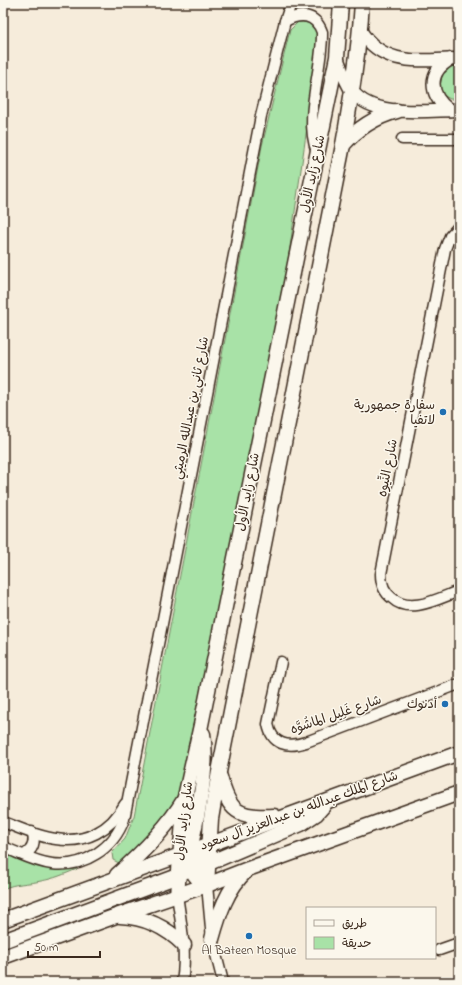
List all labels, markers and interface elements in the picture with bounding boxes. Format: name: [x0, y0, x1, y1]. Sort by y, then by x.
street label: شارع زايد الأول: [295, 133, 331, 215]
street label: شارع ثاني بن عبدالله الرميثي: [168, 335, 215, 481]
place label: سفارة جمهورية لاتفيا: [354, 396, 435, 430]
marker: سفارة جمهورية لاتفيا: [438, 407, 448, 417]
street label: شارع النِّيوه: [373, 437, 403, 499]
street label: شارع زايد الأول: [231, 451, 265, 533]
street label: شارع غَلِيل الماشُوَّه: [288, 690, 384, 740]
place label: أدنوك: [407, 695, 438, 714]
marker: أدنوك: [440, 699, 450, 709]
street label: شارع الملك عبدالله بن عبدالعزيز آل سعود: [197, 766, 401, 856]
street label: شارع زايد الأول: [170, 780, 198, 862]
legend: [306, 907, 436, 959]
text: طريق: [342, 915, 367, 933]
marker: Al Bateen Mosque: [244, 931, 254, 941]
scale bar: [28, 933, 100, 959]
text: حديقة: [342, 935, 371, 953]
text: 50 m: [34, 939, 58, 957]
place label: Al Bateen Mosque: [202, 941, 297, 960]

